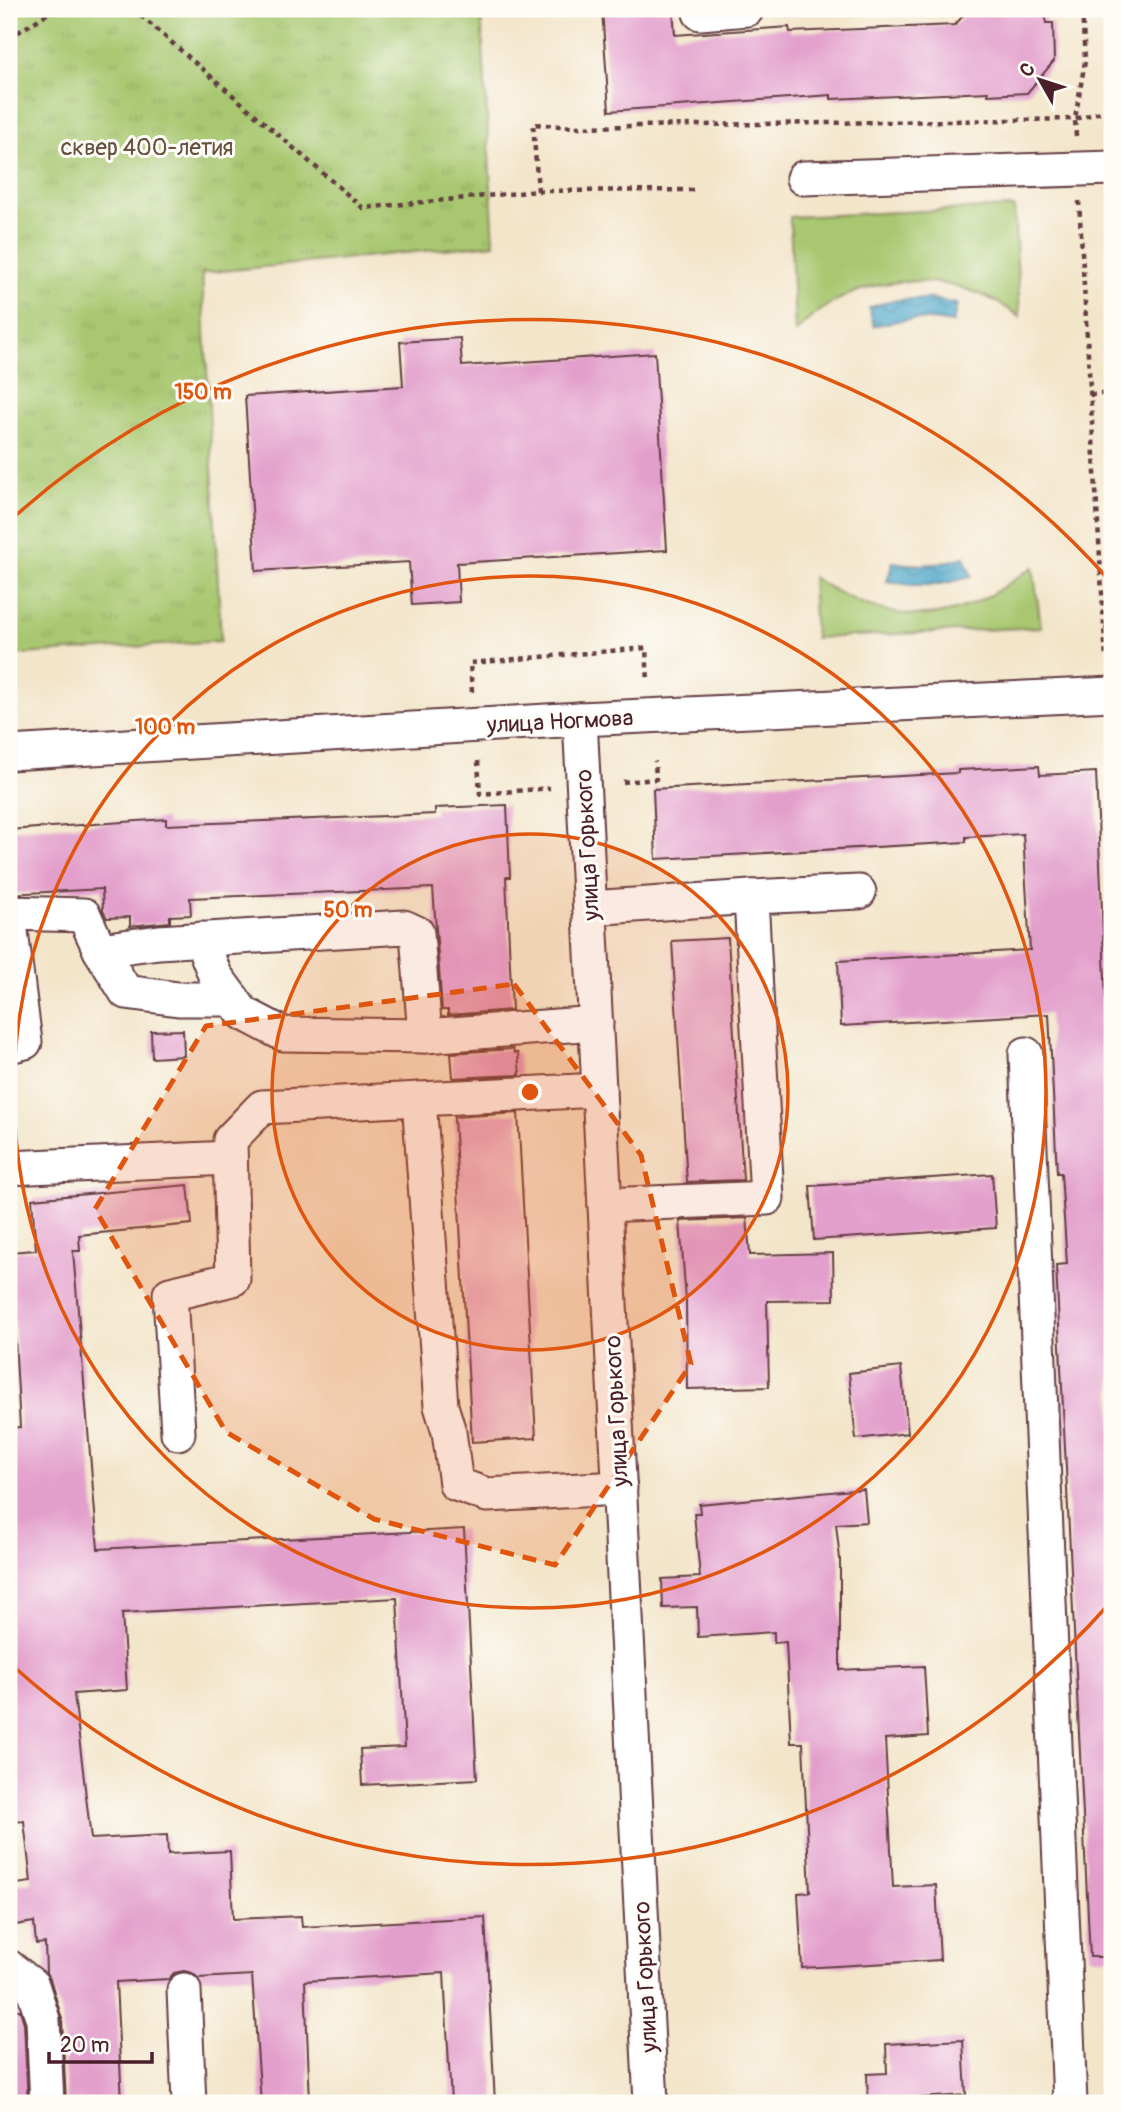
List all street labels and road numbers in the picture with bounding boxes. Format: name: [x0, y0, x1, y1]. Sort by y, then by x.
street label: улица Ногмова: [485, 703, 634, 740]
street label: улица Горького: [569, 769, 606, 922]
street label: улица Горького: [598, 1335, 635, 1488]
street label: улица Горького: [627, 1901, 664, 2054]

